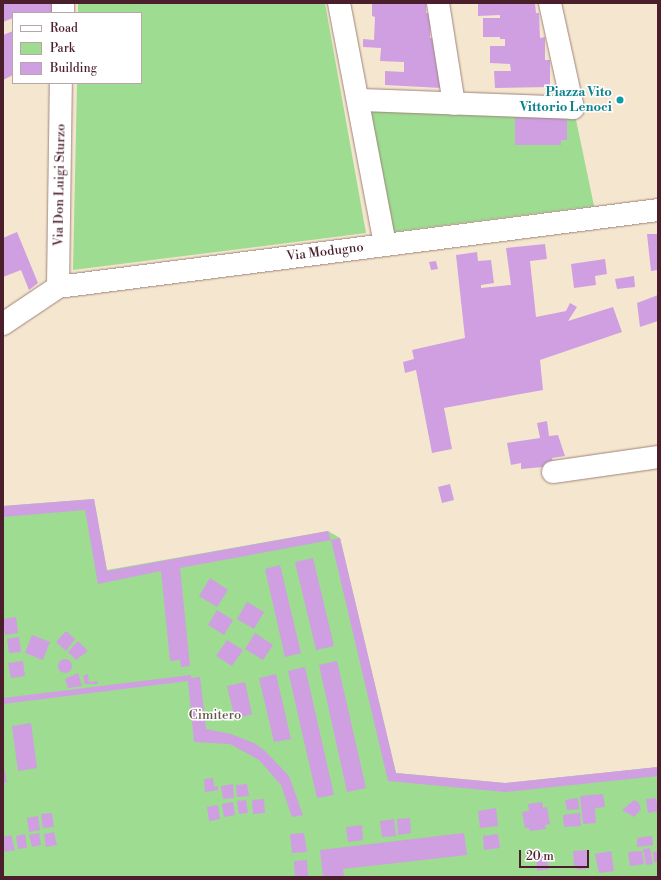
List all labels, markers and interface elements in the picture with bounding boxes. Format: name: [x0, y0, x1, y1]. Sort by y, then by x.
legend: [12, 12, 142, 84]
text: Road: [50, 21, 78, 36]
text: Park: [50, 41, 75, 56]
text: Building: [50, 61, 97, 76]
place label: Piazza Vito Vittorio Lenoci: [520, 85, 612, 116]
marker: Piazza Vito Vittorio Lenoci: [615, 95, 625, 105]
street label: Via Don Luigi Sturzo: [51, 124, 69, 246]
street label: Via Modugno: [286, 240, 364, 264]
park label: Cimitero: [189, 707, 241, 723]
scale bar: [521, 842, 591, 868]
text: 20 m: [526, 849, 554, 864]

